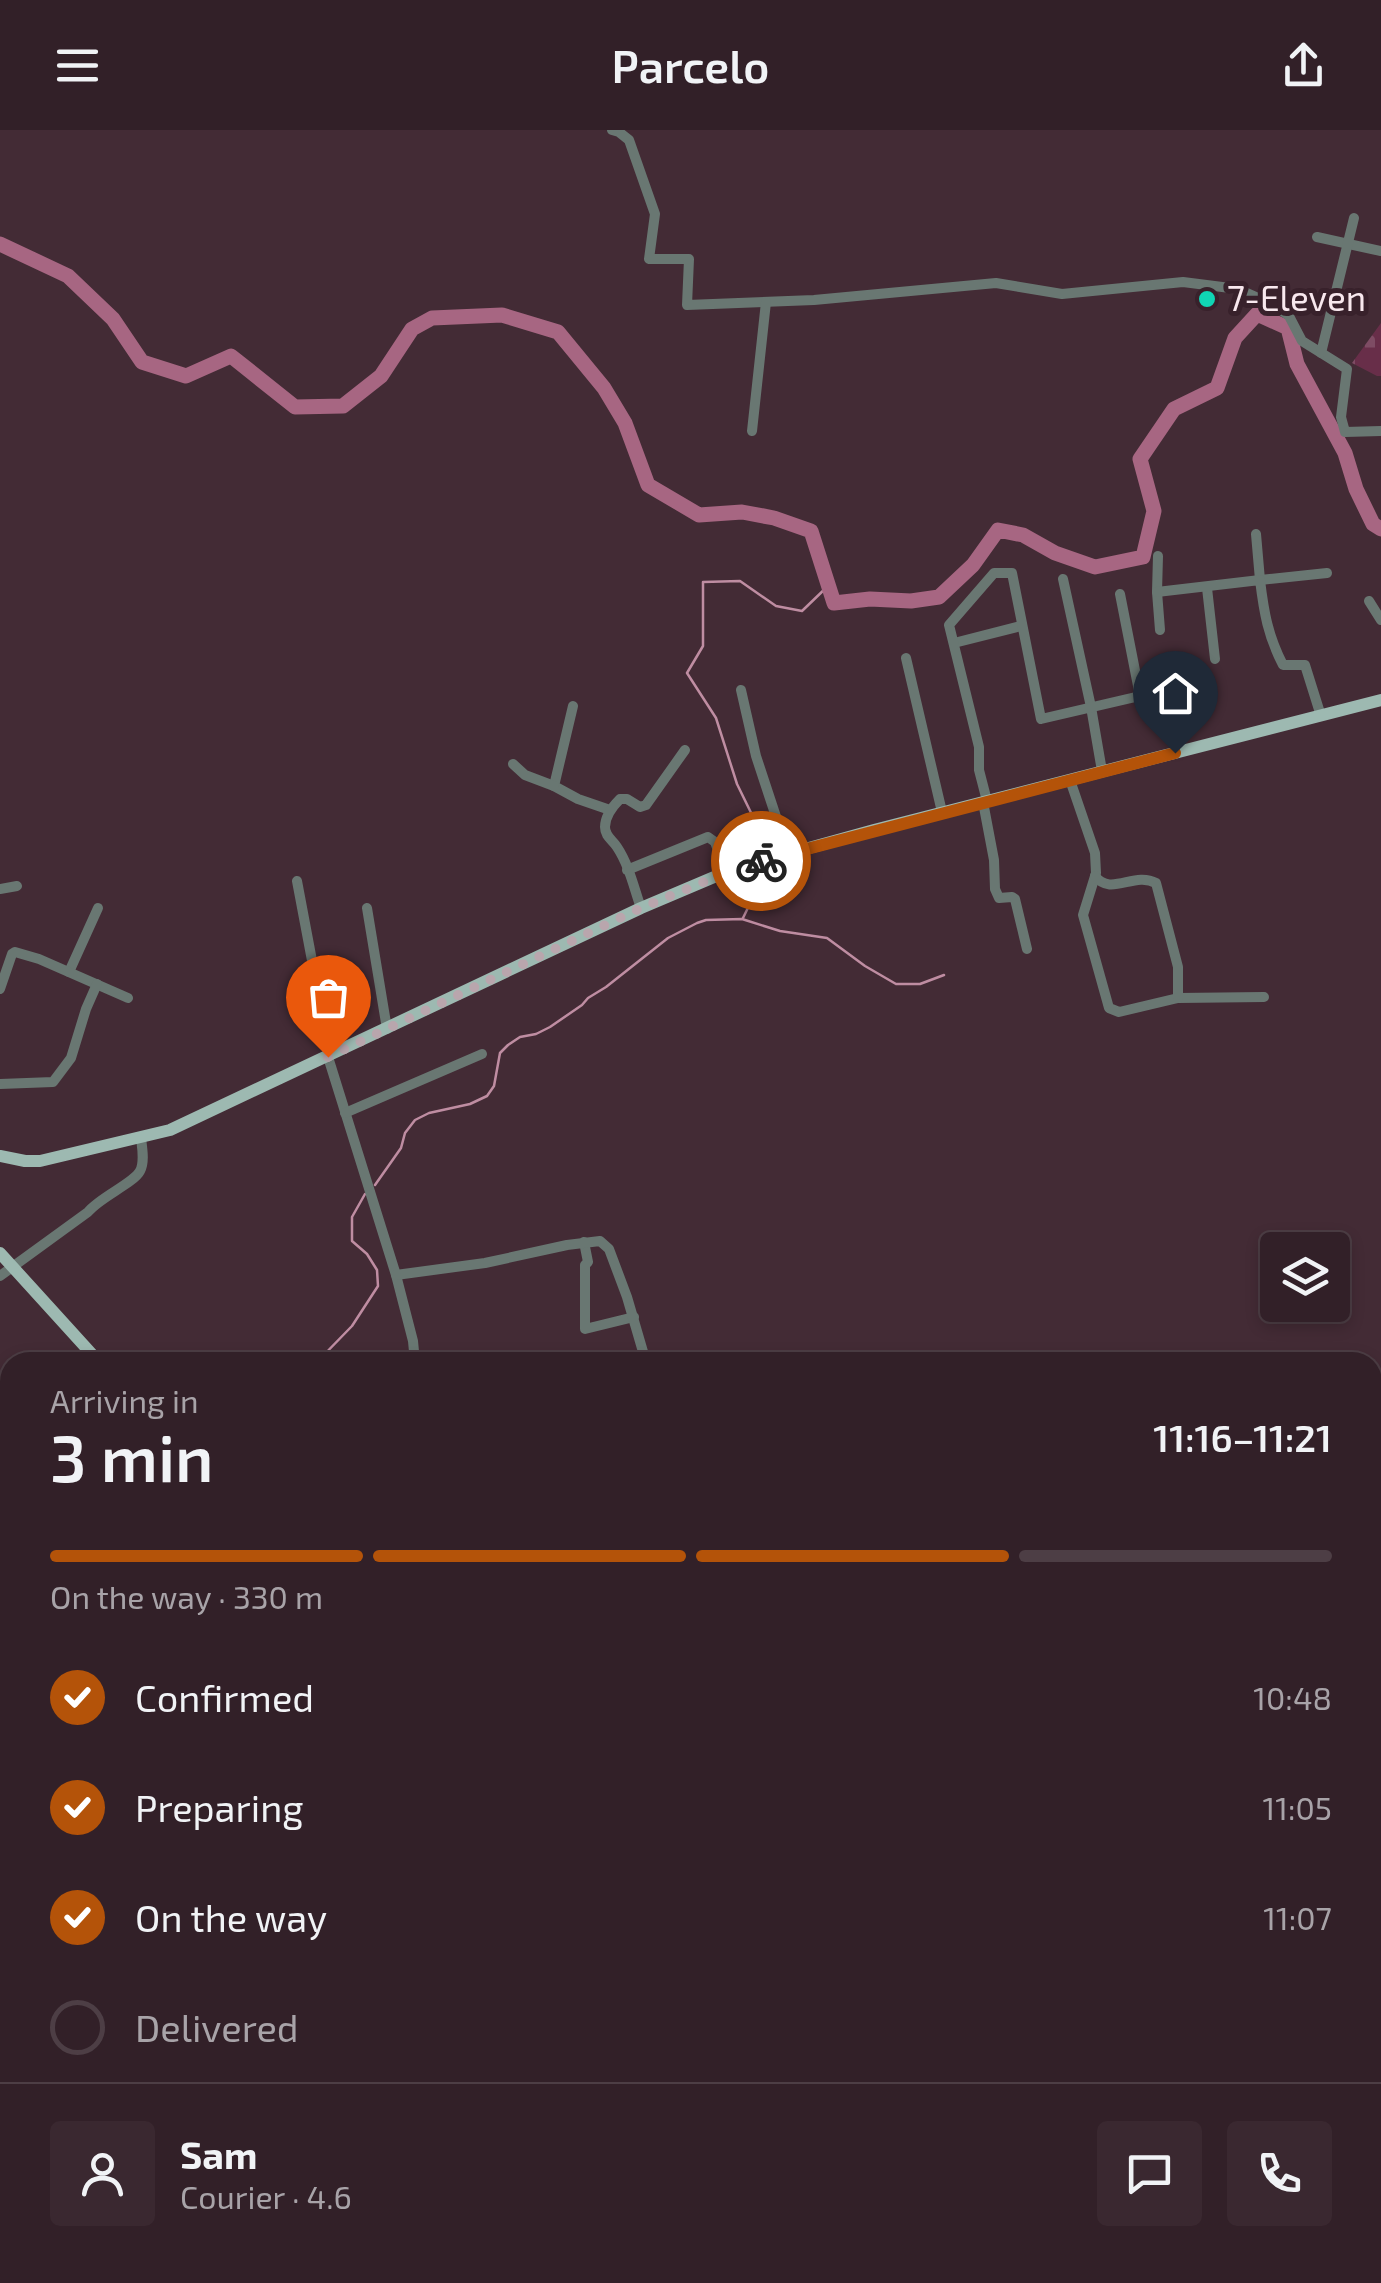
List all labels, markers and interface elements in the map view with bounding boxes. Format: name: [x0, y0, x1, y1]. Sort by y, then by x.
icon: menu: [50, 38, 105, 93]
text: Parcelo: [612, 38, 769, 92]
icon: share: [1276, 38, 1331, 93]
place label: 7-Eleven: [1227, 276, 1366, 318]
marker: 7-Eleven: [1196, 288, 1218, 310]
pin: [1133, 651, 1218, 754]
icon: home: [1148, 666, 1203, 721]
courier: [711, 811, 811, 911]
icon: bike: [734, 834, 789, 889]
pin: [286, 955, 371, 1058]
icon: bag: [301, 970, 356, 1025]
map controls: [1260, 1232, 1350, 1322]
button: layers: [1260, 1232, 1350, 1322]
text: Arriving in: [50, 1381, 199, 1419]
text: 11:16–11:21: [1153, 1414, 1332, 1460]
text: 3 min: [50, 1417, 214, 1495]
text: On the way · 330 m: [50, 1577, 323, 1615]
icon: check: [50, 1670, 105, 1725]
text: Confirmed: [135, 1674, 314, 1720]
text: 10:48: [1253, 1678, 1332, 1716]
icon: check: [50, 1780, 105, 1835]
text: Preparing: [135, 1784, 303, 1830]
text: 11:05: [1263, 1788, 1332, 1826]
icon: check: [50, 1890, 105, 1945]
text: On the way: [135, 1894, 327, 1940]
text: 11:07: [1263, 1898, 1332, 1936]
text: Delivered: [135, 2004, 299, 2050]
button: person: [50, 2121, 155, 2226]
button: chat: [1097, 2121, 1202, 2226]
button: phone: [1227, 2121, 1332, 2226]
text: Sam: [180, 2131, 257, 2177]
text: Courier · 4.6: [180, 2177, 352, 2215]

